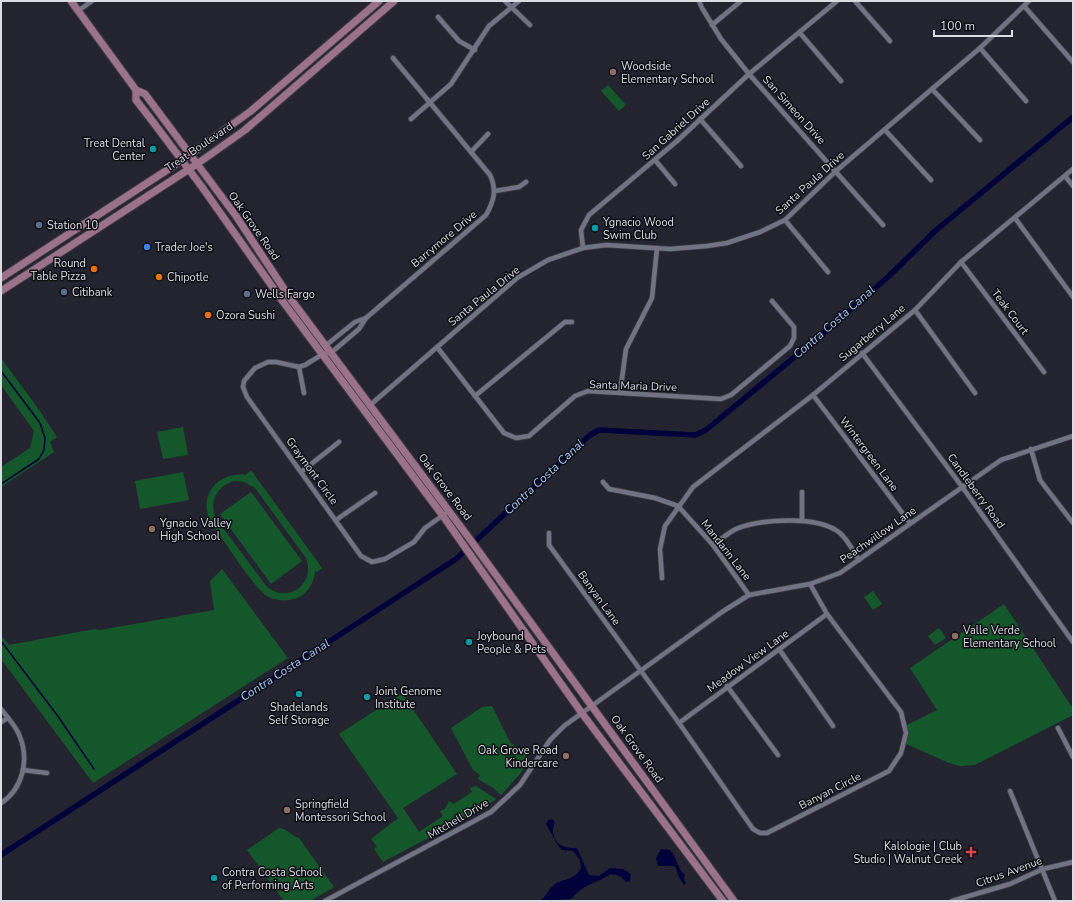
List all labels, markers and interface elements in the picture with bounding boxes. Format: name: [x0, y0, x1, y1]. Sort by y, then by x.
scale bar: [934, 12, 1012, 38]
text: 100 m: [940, 18, 975, 34]
place label: Woodside Elementary School: [621, 59, 715, 87]
marker: Woodside Elementary School: [608, 67, 618, 77]
street label: San Simeon Drive: [759, 72, 829, 148]
street label: San Gabriel Drive: [639, 94, 713, 163]
street label: Treat Boulevard: [162, 119, 236, 175]
place label: Treat Dental Center: [84, 136, 146, 164]
marker: Treat Dental Center: [148, 144, 158, 154]
street label: Santa Paula Drive: [772, 148, 848, 218]
street label: Oak Grove Road: [225, 189, 283, 263]
street label: Barrymore Drive: [408, 207, 480, 271]
place label: Ygnacio Wood Swim Club: [602, 215, 674, 243]
place label: Station 10: [47, 218, 99, 233]
marker: Station 10: [34, 220, 44, 230]
marker: Ygnacio Wood Swim Club: [590, 223, 600, 233]
place label: Trader Joe's: [155, 240, 213, 255]
marker: Trader Joe's: [142, 242, 152, 252]
place label: Round Table Pizza: [31, 256, 86, 284]
street label: Santa Paula Drive: [445, 262, 523, 330]
marker: Round Table Pizza: [89, 264, 99, 274]
place label: Chipotle: [167, 270, 209, 285]
marker: Chipotle: [154, 272, 164, 282]
water label: Contra Costa Canal: [790, 282, 879, 362]
place label: Citibank: [72, 285, 113, 300]
street label: Teak Court: [988, 286, 1032, 338]
marker: Citibank: [59, 287, 69, 297]
place label: Wells Fargo: [255, 287, 315, 302]
marker: Wells Fargo: [242, 289, 252, 299]
street label: Sugarberry Lane: [836, 301, 908, 365]
place label: Ozora Sushi: [216, 308, 275, 323]
marker: Ozora Sushi: [203, 310, 213, 320]
street label: Santa Maria Drive: [589, 377, 677, 395]
street label: Wintergreen Lane: [836, 414, 902, 494]
street label: Graymont Circle: [282, 434, 342, 508]
water label: Contra Costa Canal: [501, 435, 588, 518]
street label: Oak Grove Road: [415, 450, 475, 524]
street label: Candleberry Road: [944, 450, 1008, 532]
street label: Peachwillow Lane: [837, 503, 919, 567]
place label: Ygnacio Valley High School: [159, 516, 232, 544]
street label: Mandarin Lane: [698, 517, 755, 584]
marker: Ygnacio Valley High School: [147, 524, 157, 534]
street label: Banyan Lane: [574, 568, 624, 628]
place label: Valle Verde Elementary School: [962, 623, 1057, 651]
street label: Meadow View Lane: [704, 626, 792, 696]
place label: Joybound People & Pets: [476, 629, 546, 657]
marker: Valle Verde Elementary School: [950, 631, 960, 641]
water label: Contra Costa Canal: [237, 635, 333, 705]
marker: Joybound People & Pets: [464, 637, 474, 647]
place label: Joint Genome Institute: [374, 684, 442, 712]
marker: Shadelands Self Storage: [294, 689, 304, 699]
marker: Joint Genome Institute: [362, 692, 372, 702]
place label: Shadelands Self Storage: [269, 700, 330, 728]
street label: Oak Grove Road: [607, 712, 667, 786]
place label: Oak Grove Road Kindercare: [478, 743, 558, 771]
marker: Oak Grove Road Kindercare: [561, 751, 571, 761]
street label: Banyan Circle: [796, 769, 864, 813]
street label: Mitchell Drive: [425, 795, 491, 843]
place label: Springfield Montessori School: [295, 797, 387, 825]
marker: Springfield Montessori School: [282, 805, 292, 815]
place label: Kalologie | Club Studio | Walnut Creek: [853, 839, 962, 867]
marker: Kalologie | Club Studio | Walnut Creek: [965, 846, 977, 858]
street label: Citrus Avenue: [974, 853, 1044, 891]
place label: Contra Costa School of Performing Arts: [222, 865, 323, 893]
marker: Contra Costa School of Performing Arts: [209, 873, 219, 883]

